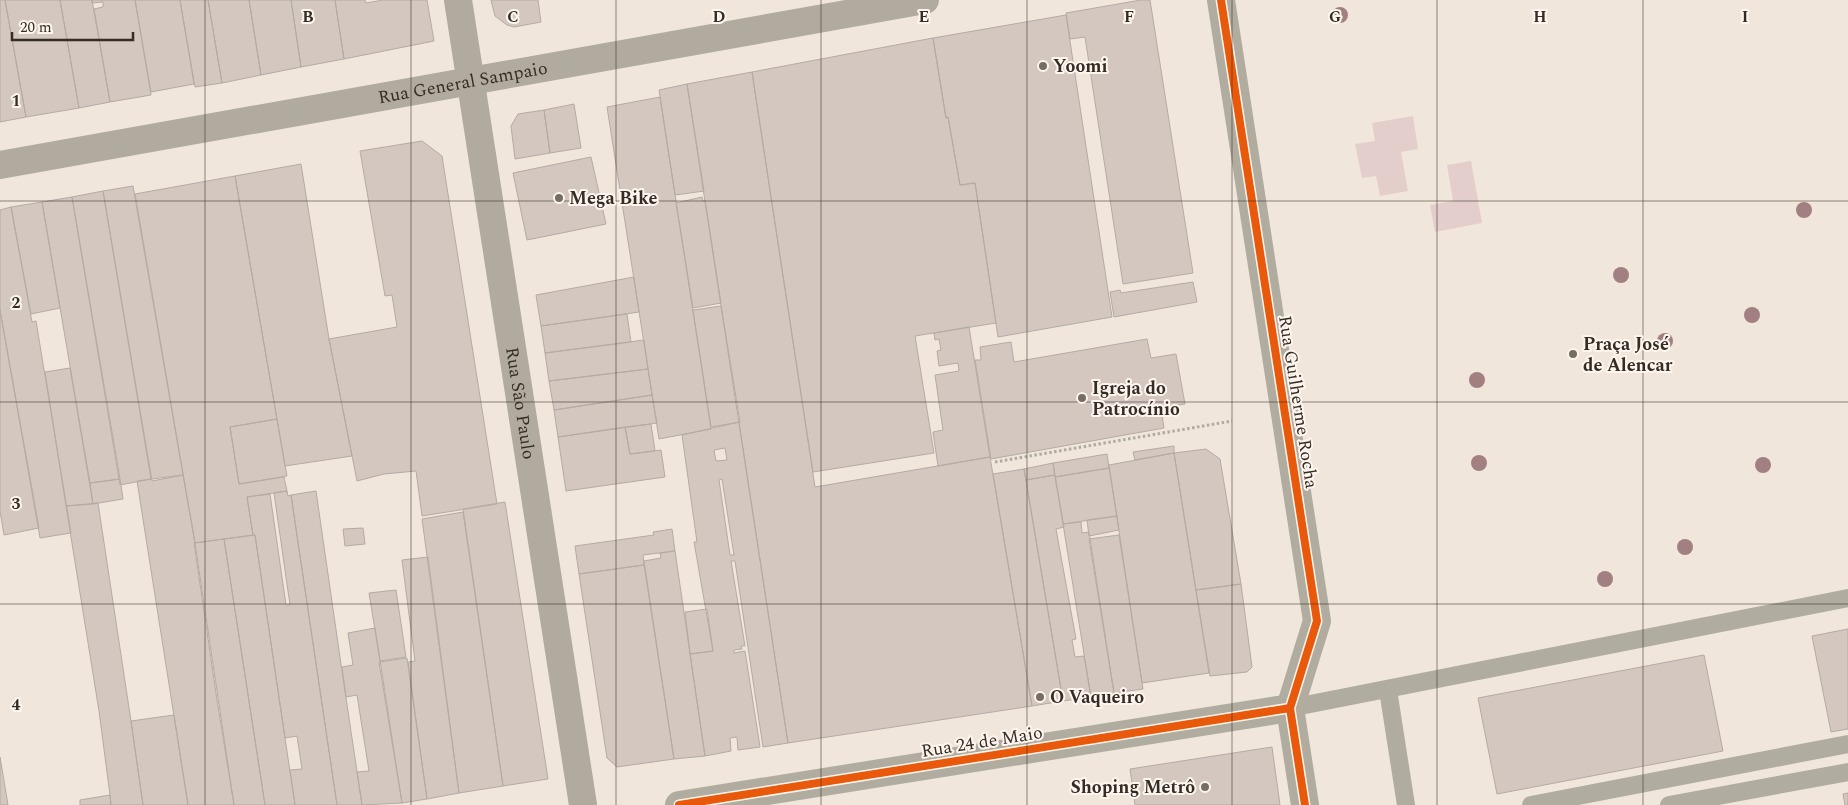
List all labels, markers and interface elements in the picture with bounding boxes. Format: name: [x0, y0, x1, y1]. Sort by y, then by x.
text: B: [302, 5, 314, 29]
text: C: [507, 5, 519, 29]
text: D: [713, 5, 726, 29]
text: E: [919, 5, 929, 29]
text: F: [1124, 5, 1134, 29]
text: G: [1329, 5, 1341, 29]
text: H: [1533, 5, 1547, 29]
text: I: [1742, 5, 1748, 29]
scale bar: [12, 10, 134, 42]
text: 20 m: [20, 16, 52, 39]
place label: Yoomi: [1053, 53, 1108, 80]
street label: Rua General Sampaio: [376, 54, 550, 111]
marker: Yoomi: [1037, 60, 1049, 72]
text: 1: [12, 89, 20, 113]
place label: Mega Bike: [569, 185, 657, 212]
marker: Mega Bike: [553, 192, 565, 204]
text: 2: [12, 291, 21, 315]
street label: Rua Guilherme Rocha: [1271, 314, 1325, 491]
place label: Praça José de Alencar: [1583, 331, 1673, 379]
street label: Rua São Paulo: [499, 345, 543, 461]
marker: Praça José de Alencar: [1567, 348, 1579, 360]
place label: Igreja do Patrocínio: [1092, 375, 1180, 423]
marker: Igreja do Patrocínio: [1076, 392, 1088, 404]
text: 3: [12, 492, 21, 516]
place label: O Vaqueiro: [1050, 684, 1144, 711]
marker: O Vaqueiro: [1034, 691, 1046, 703]
text: 4: [12, 693, 21, 717]
street label: Rua 24 de Maio: [919, 719, 1045, 765]
place label: Shoping Metrô: [1070, 774, 1195, 801]
marker: Shoping Metrô: [1199, 781, 1211, 793]

